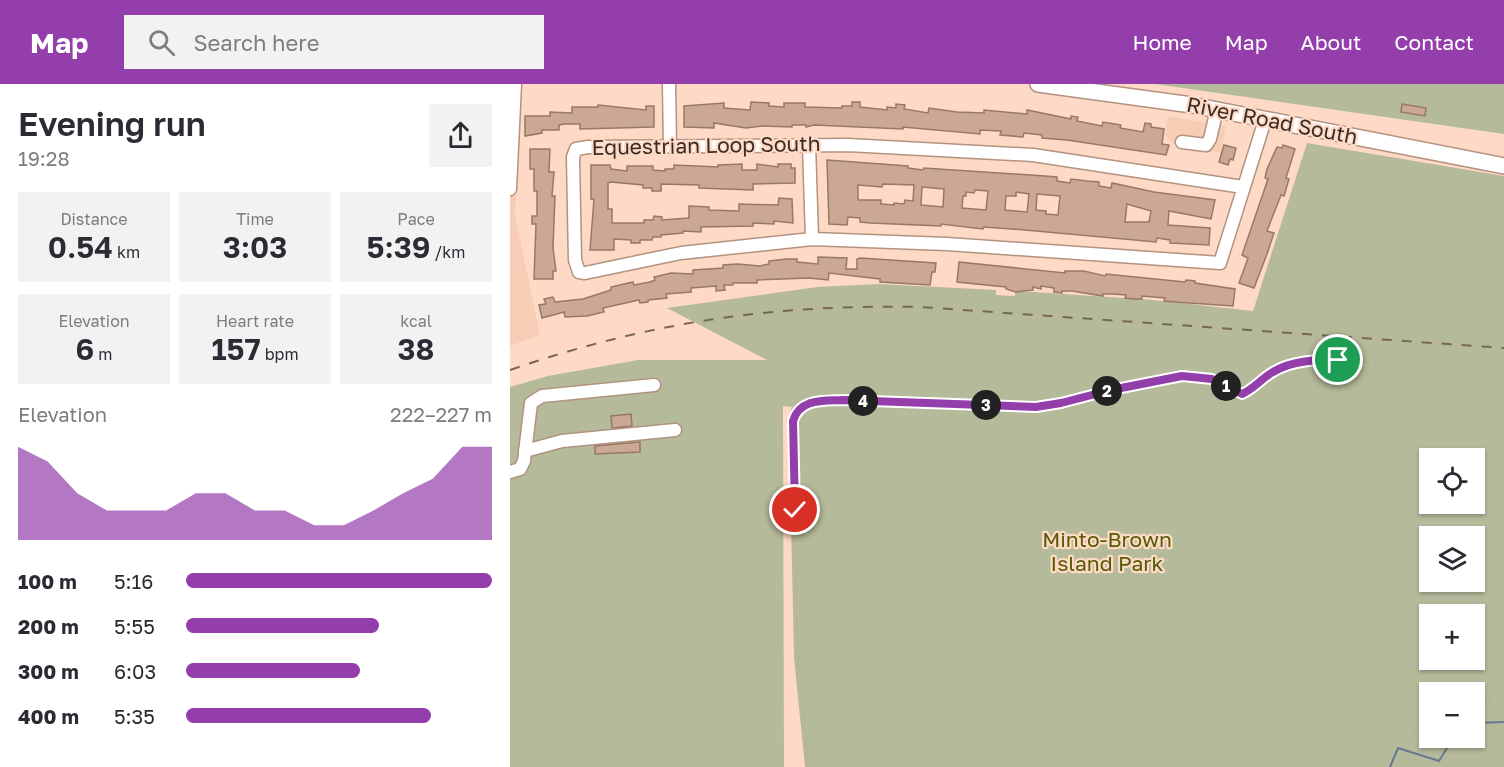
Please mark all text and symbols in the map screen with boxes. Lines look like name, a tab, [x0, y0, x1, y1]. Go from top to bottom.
search box	[124, 15, 544, 69]
text: Map	[30, 26, 88, 59]
icon: search	[145, 26, 178, 59]
text: Search here	[193, 29, 319, 56]
text: Home	[1132, 29, 1192, 55]
text: Map	[1225, 29, 1268, 55]
text: About	[1301, 29, 1361, 55]
text: Contact	[1394, 29, 1474, 55]
street label: River Road South	[1184, 91, 1360, 149]
text: Evening run	[18, 104, 206, 143]
button: share	[429, 104, 492, 167]
street label: Equestrian Loop South	[591, 130, 821, 160]
text: 19:28	[18, 146, 70, 170]
text: Distance	[60, 209, 128, 229]
text: Time	[236, 209, 274, 229]
text: Pace	[397, 209, 435, 229]
text: 0.54	[48, 229, 113, 265]
text: 3:03	[223, 229, 287, 265]
text: 5:39	[366, 229, 431, 265]
text: km	[113, 242, 140, 262]
text: /km	[431, 242, 466, 262]
text: Elevation	[58, 311, 130, 331]
text: Heart rate	[216, 311, 294, 331]
text: kcal	[400, 311, 432, 331]
text: 6	[76, 331, 94, 367]
text: 157	[211, 331, 261, 367]
text: 38	[398, 331, 435, 367]
pin	[1312, 334, 1363, 385]
icon: arrive	[1321, 343, 1354, 376]
text: m	[94, 344, 112, 364]
text: bpm	[261, 344, 299, 364]
pin: 1	[1211, 371, 1241, 401]
pin: 2	[1092, 376, 1122, 406]
text: 1	[1222, 376, 1230, 396]
text: 2	[1102, 381, 1112, 401]
pin: 4	[848, 386, 878, 416]
pin: 3	[971, 390, 1001, 420]
text: 4	[858, 391, 868, 411]
text: 3	[981, 395, 991, 415]
text: Elevation	[18, 402, 107, 426]
text: 222–227 m	[390, 402, 492, 426]
map controls	[1419, 448, 1485, 748]
button: locate	[1419, 448, 1485, 514]
pin	[769, 484, 820, 535]
icon: check	[778, 493, 811, 526]
park label: Minto-Brown Island Park	[1042, 526, 1172, 576]
button: layers	[1419, 526, 1485, 592]
text: 100 m	[18, 569, 77, 593]
text: 5:16	[114, 569, 153, 593]
button: +	[1419, 604, 1485, 670]
text: 200 m	[18, 614, 79, 638]
text: 5:55	[114, 614, 155, 638]
text: 300 m	[18, 659, 79, 683]
text: 6:03	[114, 659, 156, 683]
button: −	[1419, 682, 1485, 748]
text: 400 m	[18, 704, 79, 728]
text: 5:35	[114, 704, 155, 728]

